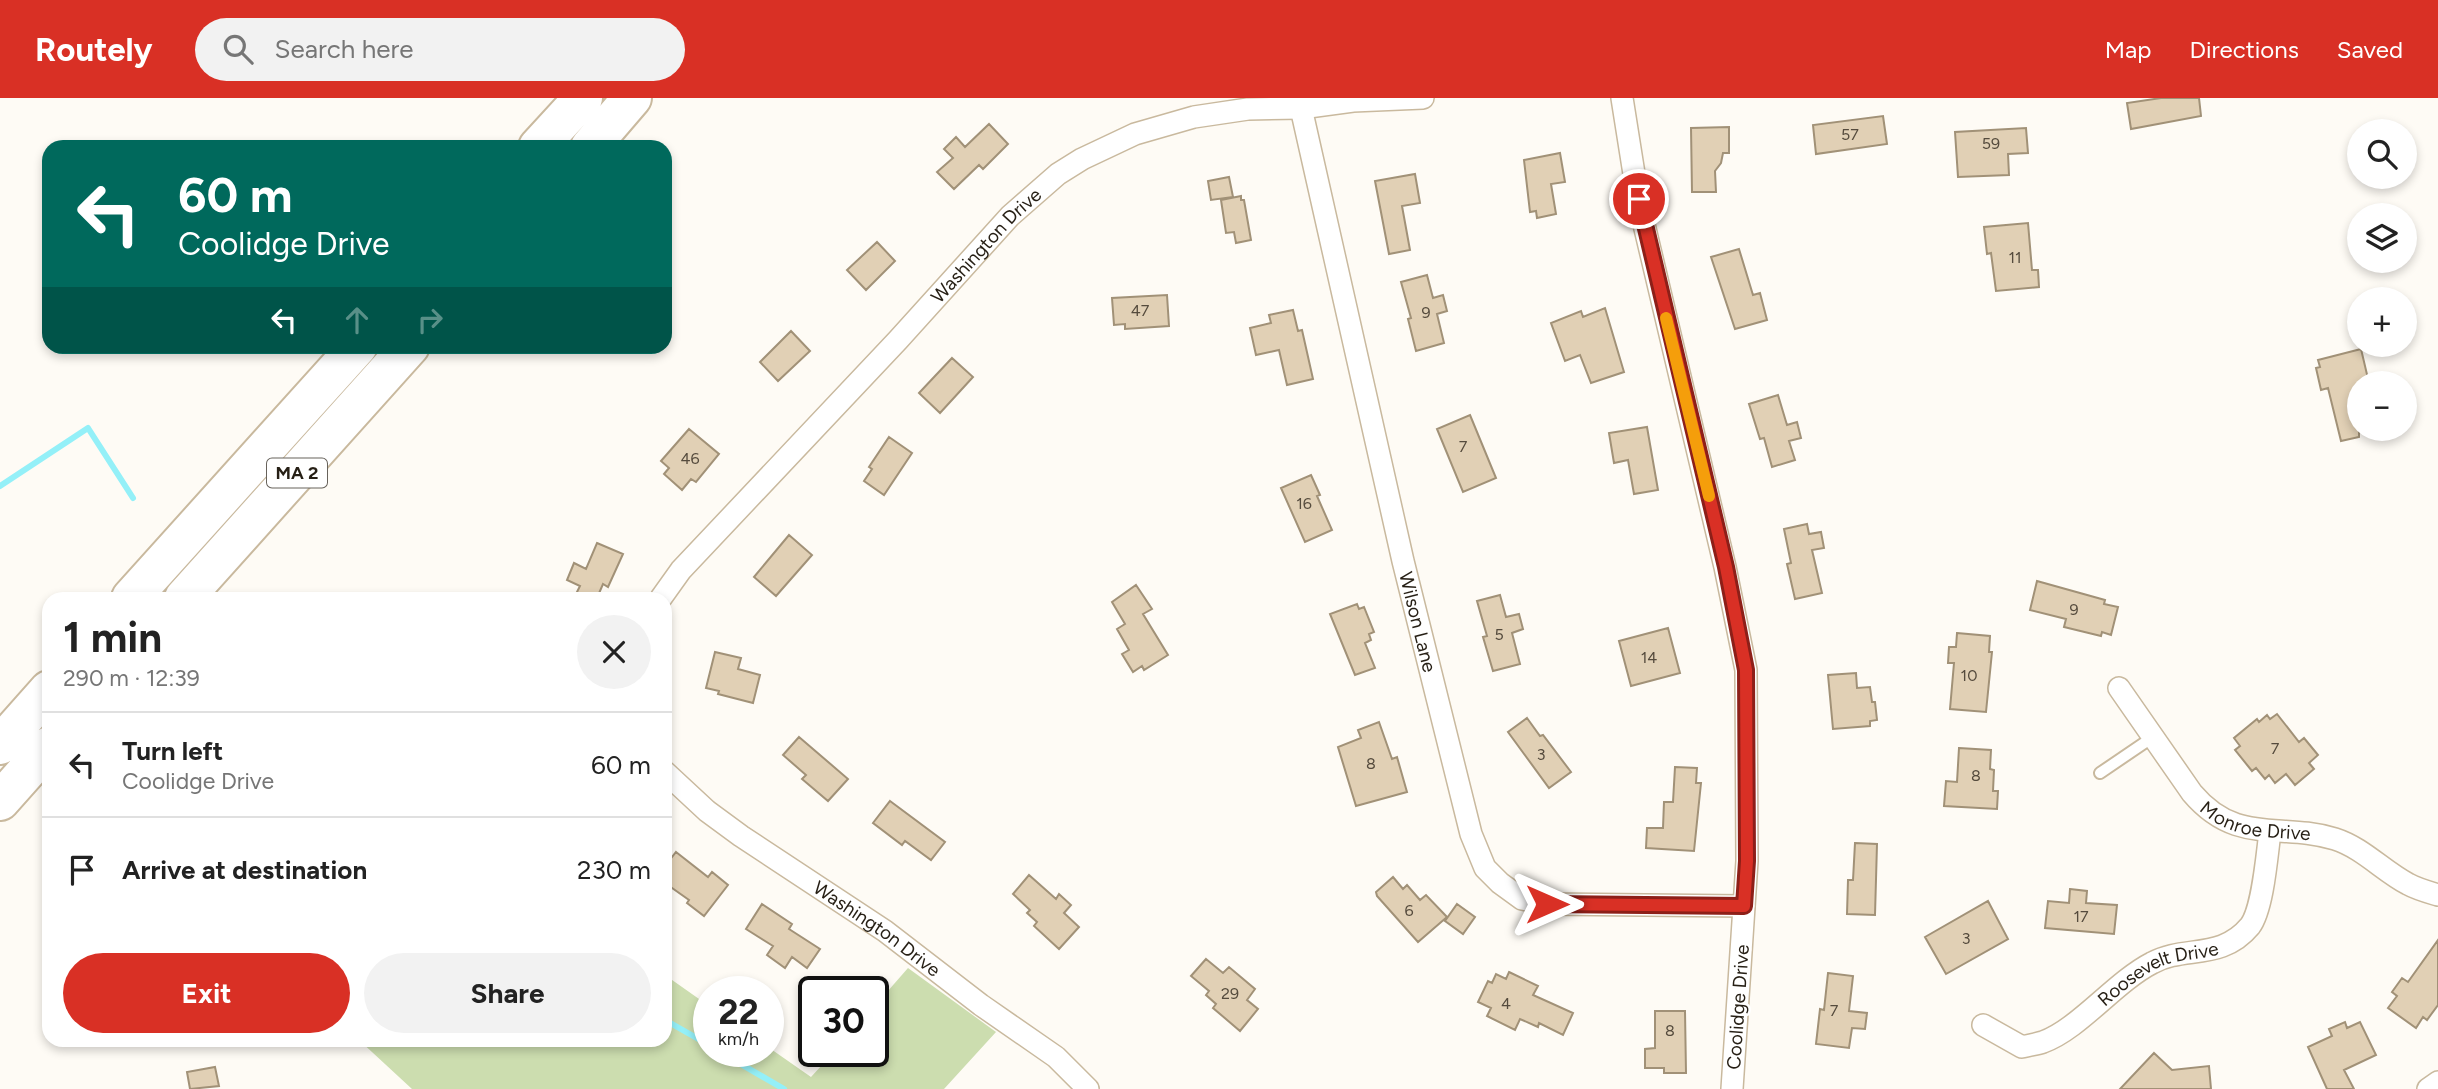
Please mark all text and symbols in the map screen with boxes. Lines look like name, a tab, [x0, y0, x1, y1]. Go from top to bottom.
search box	[195, 18, 685, 81]
text: Routely	[35, 30, 153, 69]
icon: search	[219, 30, 257, 68]
text: Search here	[275, 33, 414, 65]
text: Map	[2105, 35, 2151, 64]
text: Directions	[2189, 35, 2299, 64]
text: Saved	[2337, 35, 2403, 64]
map controls	[2347, 119, 2417, 441]
button: search	[2347, 119, 2417, 189]
house number: 57	[1841, 125, 1859, 144]
house number: 59	[1982, 134, 2000, 153]
text: 60 m	[178, 165, 293, 224]
icon: left	[63, 168, 154, 259]
pin	[1609, 169, 1669, 229]
icon: arrive	[1620, 180, 1658, 218]
street label: Washington Drive	[926, 183, 1046, 307]
button: layers	[2347, 203, 2417, 273]
text: Coolidge Drive	[178, 225, 390, 263]
house number: 11	[2008, 248, 2022, 267]
button: +	[2347, 287, 2417, 357]
icon: left	[265, 301, 303, 339]
icon: ahead	[338, 301, 376, 339]
icon: right	[411, 301, 449, 339]
house number: 47	[1131, 301, 1150, 320]
house number: 9	[1421, 303, 1431, 322]
button: −	[2347, 371, 2417, 441]
house number: 7	[1459, 437, 1468, 456]
house number: 46	[681, 449, 700, 468]
road number: MA 2	[267, 458, 327, 488]
house number: 16	[1296, 494, 1312, 513]
street label: Wilson Lane	[1395, 569, 1442, 674]
house number: 9	[2069, 600, 2079, 619]
text: 1 min	[63, 612, 162, 663]
button: close	[577, 615, 651, 689]
house number: 5	[1494, 625, 1504, 644]
house number: 14	[1641, 648, 1657, 667]
text: 290 m · 12:39	[63, 664, 200, 692]
house number: 10	[1961, 666, 1977, 685]
text: Turn left	[122, 735, 223, 767]
house number: 7	[2271, 739, 2280, 758]
house number: 3	[1537, 745, 1545, 764]
icon: left	[63, 746, 101, 784]
text: 60 m	[591, 749, 651, 781]
house number: 8	[1366, 754, 1376, 773]
house number: 8	[1971, 766, 1981, 785]
text: Coolidge Drive	[122, 767, 274, 795]
street label: Monroe Drive	[2196, 796, 2312, 845]
icon: arrive	[63, 851, 101, 889]
text: Arrive at destination	[122, 854, 367, 886]
text: 230 m	[577, 854, 651, 886]
position arrow	[1510, 867, 1584, 941]
street label: Washington Drive	[809, 876, 945, 981]
house number: 6	[1404, 901, 1414, 920]
house number: 17	[2073, 907, 2089, 926]
house number: 3	[1962, 929, 1970, 948]
street label: Roosevelt Drive	[2093, 936, 2221, 1011]
street label: Coolidge Drive	[1722, 944, 1754, 1070]
button: Exit	[63, 953, 350, 1033]
button: Share	[364, 953, 651, 1033]
speed limit sign: 30	[798, 976, 889, 1067]
house number: 29	[1221, 984, 1239, 1003]
text: 22	[718, 991, 759, 1033]
house number: 4	[1501, 994, 1511, 1013]
house number: 7	[1830, 1001, 1839, 1020]
house number: 8	[1665, 1021, 1675, 1040]
text: km/h	[718, 1028, 759, 1050]

